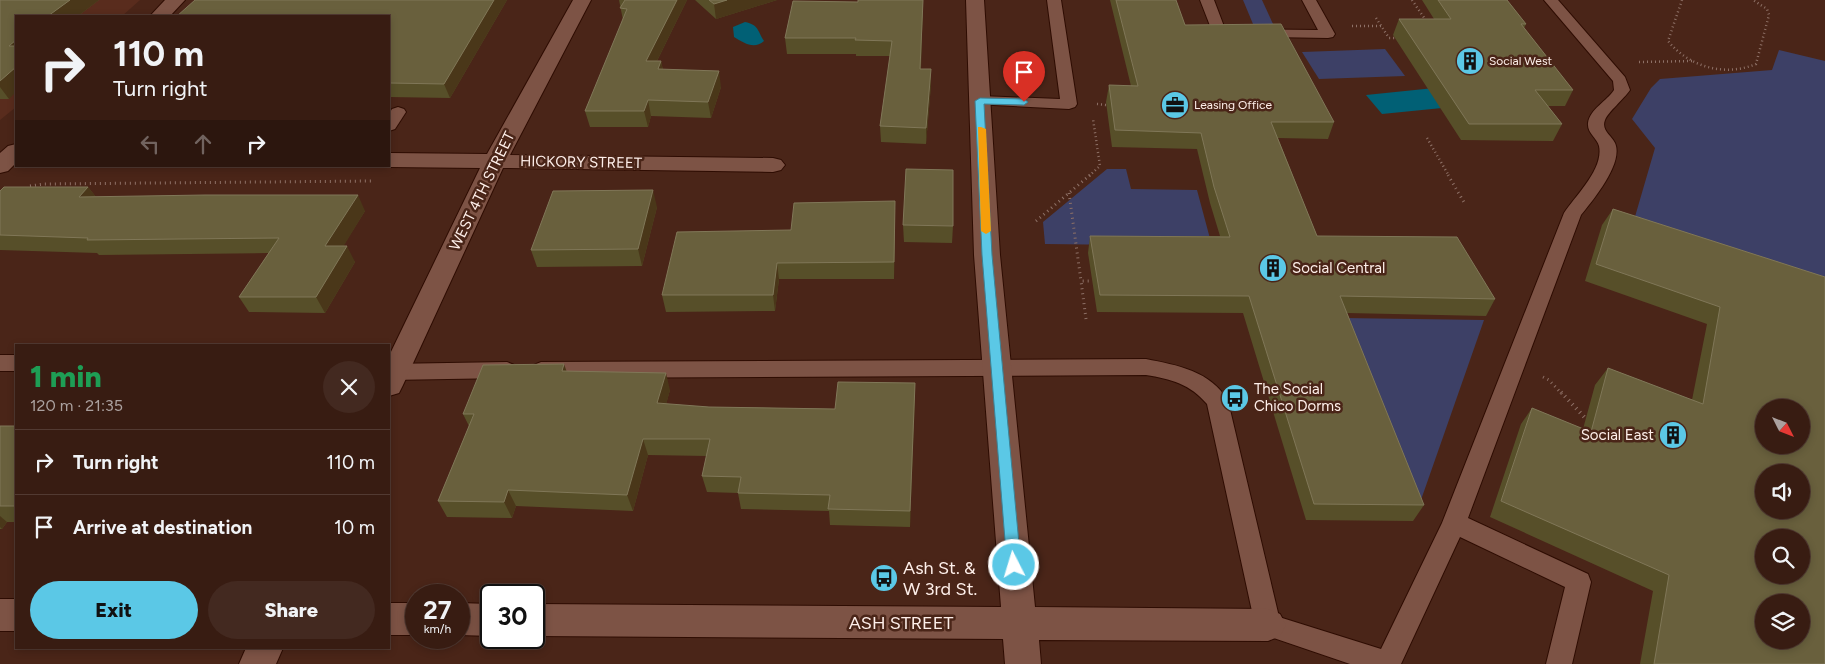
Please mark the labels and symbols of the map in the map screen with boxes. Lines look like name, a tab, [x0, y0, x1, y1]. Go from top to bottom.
building icon: Social West	[1455, 46, 1485, 76]
pin	[1003, 51, 1045, 102]
place label: Social West	[1489, 54, 1553, 68]
office icon: Leasing Office	[1160, 90, 1190, 120]
place label: Leasing Office	[1194, 98, 1272, 112]
street label: WEST 4TH STREET	[445, 128, 519, 253]
street label: HICKORY STREET	[520, 152, 643, 172]
building icon: Social Central	[1258, 253, 1288, 283]
place label: Social Central	[1292, 259, 1385, 277]
place label: The Social Chico Dorms	[1254, 380, 1341, 415]
bus stop icon: The Social Chico Dorms	[1220, 383, 1250, 413]
north arrow	[1755, 399, 1810, 454]
building icon: Social East	[1658, 420, 1688, 450]
place label: Social East	[1581, 426, 1654, 444]
position arrow	[987, 538, 1039, 590]
place label: Ash St. & W 3rd St.	[903, 557, 977, 600]
bus stop icon: Ash St. & W 3rd St.	[869, 563, 899, 593]
speed limit sign: 30	[480, 584, 545, 649]
street label: ASH STREET	[849, 612, 953, 634]

